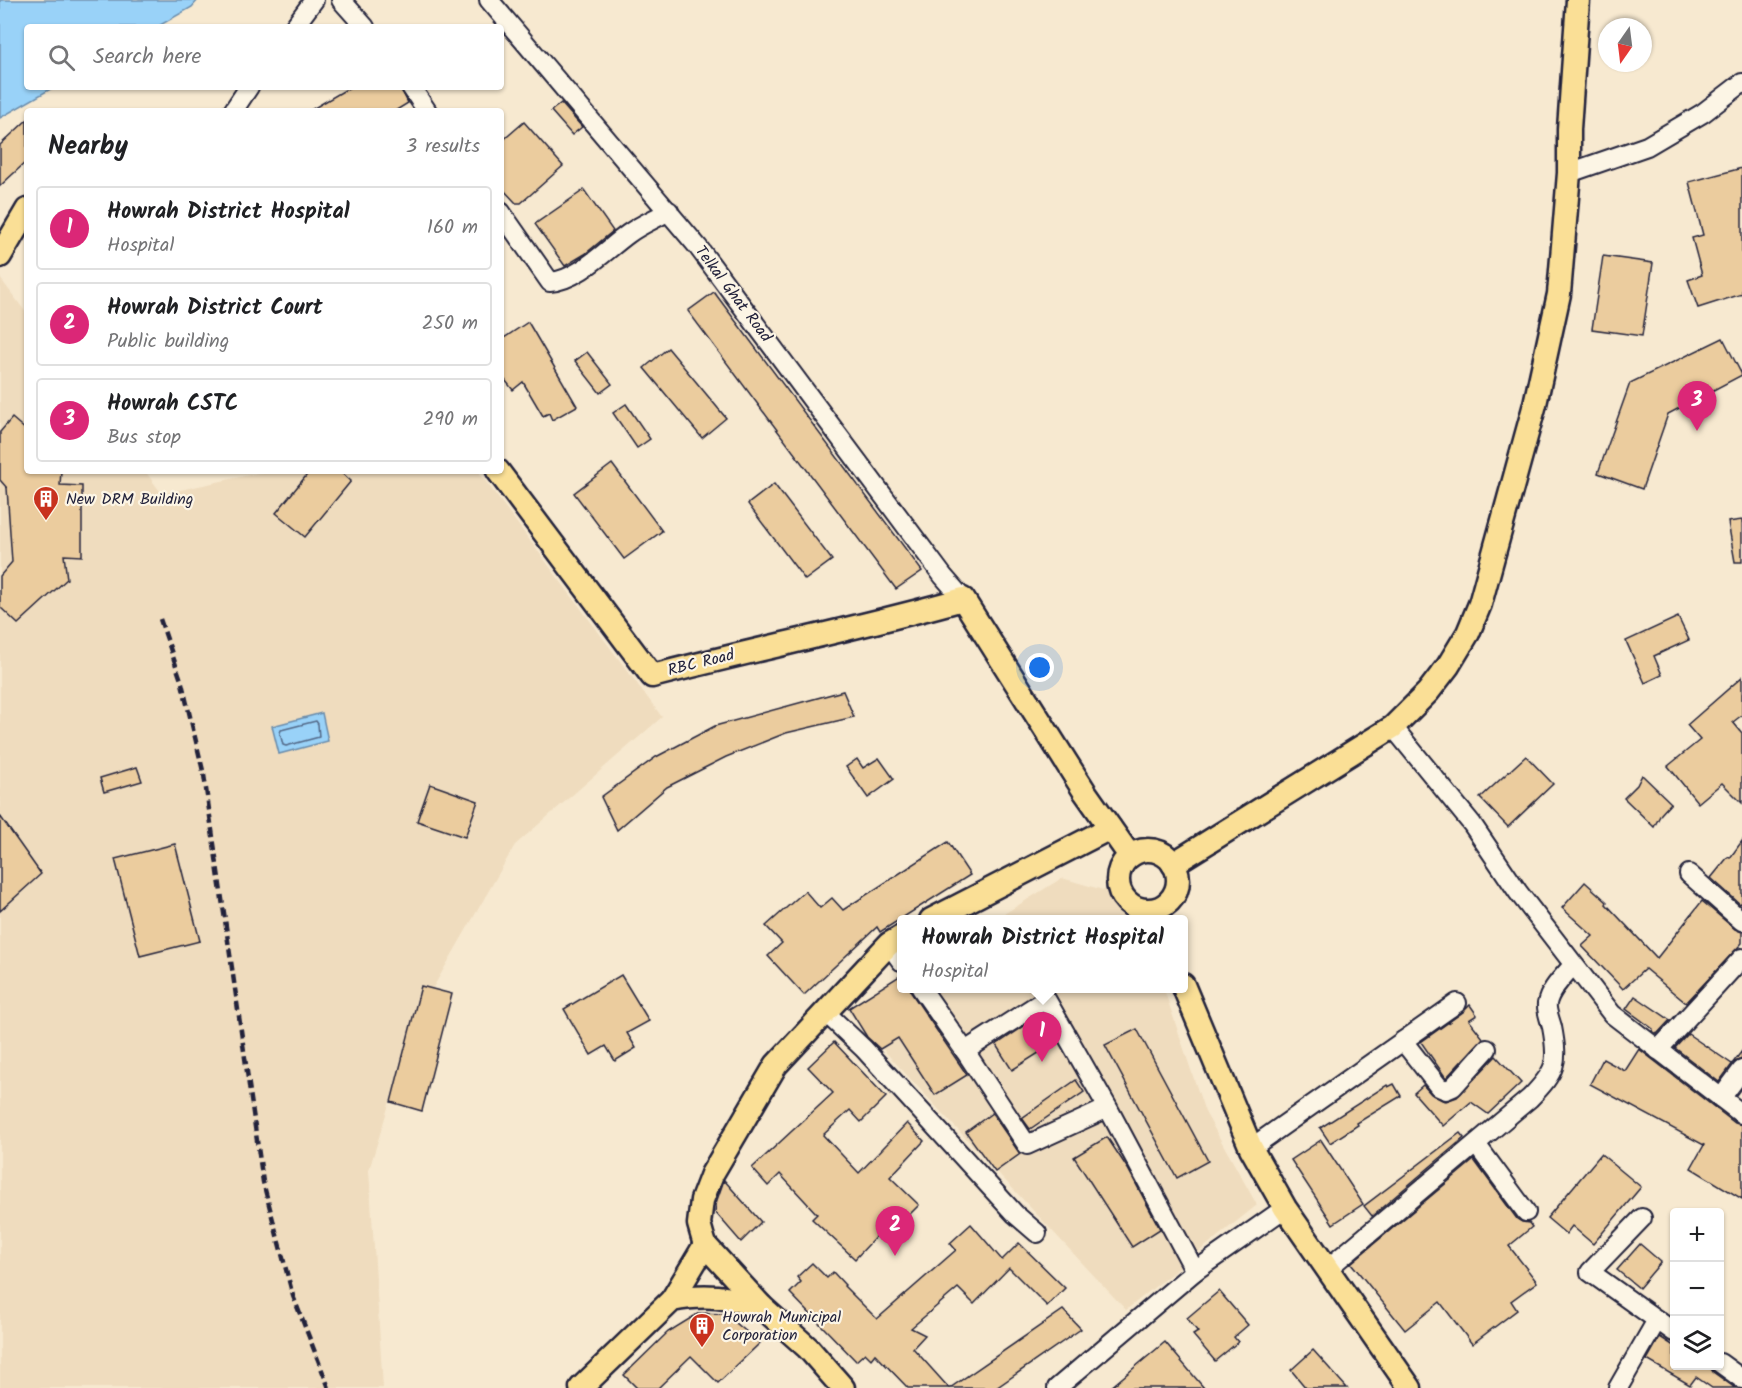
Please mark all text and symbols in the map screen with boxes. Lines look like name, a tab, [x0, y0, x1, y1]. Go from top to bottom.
north arrow	[1598, 18, 1652, 72]
search box	[24, 24, 504, 90]
text: Search here	[93, 40, 201, 75]
icon: search	[45, 41, 78, 74]
text: Nearby	[48, 126, 128, 168]
text: 3 results	[406, 131, 480, 163]
text: Howrah District Hospital	[107, 195, 350, 230]
text: 1	[66, 212, 73, 244]
text: 160 m	[427, 212, 478, 244]
text: Hospital	[107, 230, 174, 262]
street label: Telkal Ghat Road	[688, 240, 778, 348]
text: Howrah District Court	[107, 291, 323, 326]
text: 2	[64, 308, 75, 340]
text: 250 m	[422, 308, 478, 340]
text: Public building	[107, 326, 229, 358]
pin: 3	[1678, 382, 1716, 431]
text: Howrah CSTC	[107, 387, 238, 422]
text: 3	[64, 404, 75, 436]
text: 290 m	[423, 404, 478, 436]
text: Bus stop	[107, 422, 181, 454]
building icon: New DRM Building	[31, 484, 61, 522]
place label: New DRM Building	[66, 487, 193, 512]
street label: RBC Road	[665, 642, 738, 683]
your location	[1025, 653, 1054, 682]
popup	[897, 915, 1188, 993]
text: Howrah District Hospital	[921, 921, 1164, 956]
text: Hospital	[921, 956, 989, 988]
pin: 1	[1022, 1012, 1062, 1062]
pin: 2	[876, 1206, 914, 1256]
map controls	[1670, 1208, 1724, 1370]
button: +	[1670, 1208, 1724, 1262]
button: −	[1670, 1262, 1724, 1316]
place label: Howrah Municipal Corporation	[722, 1305, 841, 1348]
building icon: Howrah Municipal Corporation	[687, 1311, 717, 1349]
button: layers	[1670, 1316, 1724, 1370]

